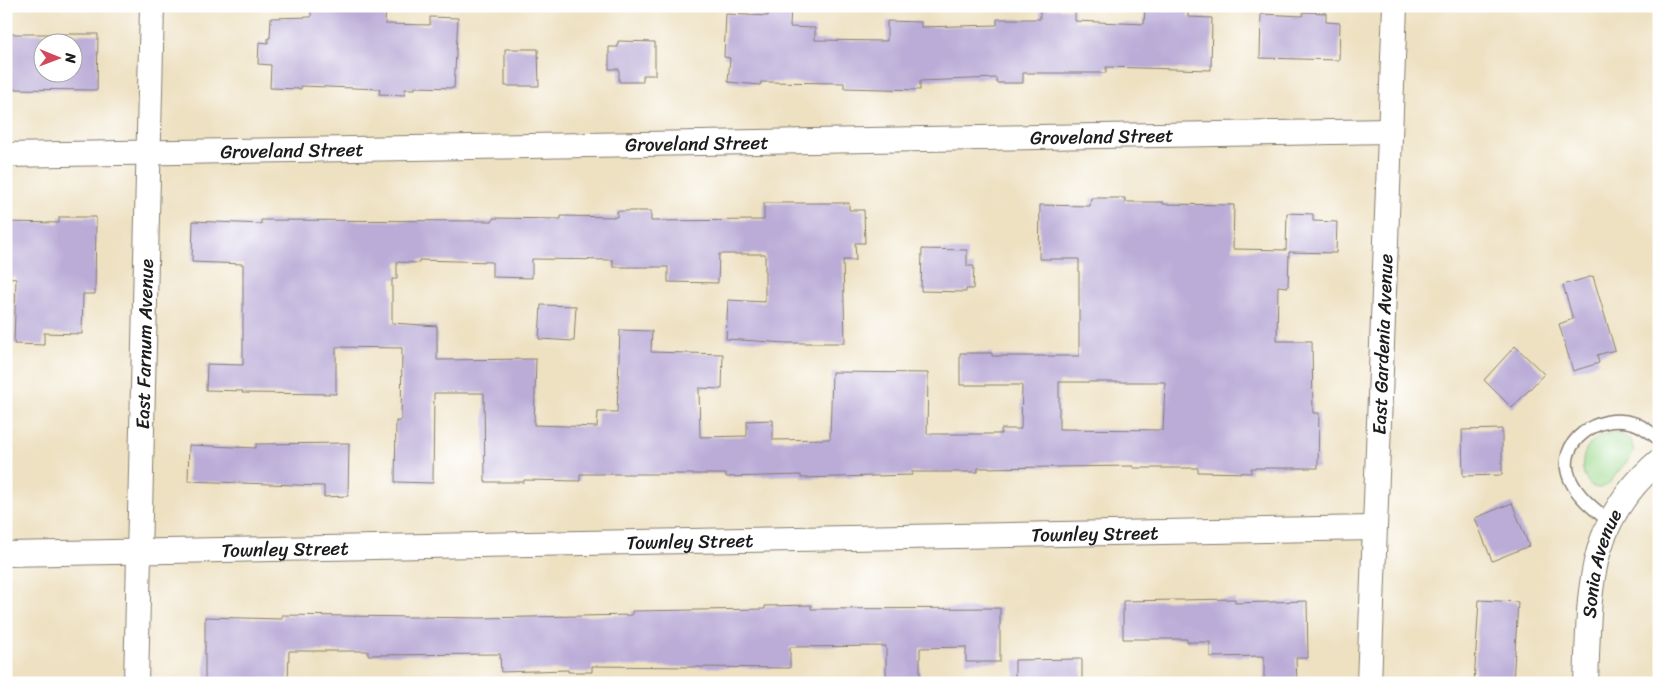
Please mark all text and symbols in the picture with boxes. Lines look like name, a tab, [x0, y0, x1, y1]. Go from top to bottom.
north arrow	[32, 32, 82, 82]
text: N	[58, 52, 83, 64]
street label: Groveland Street	[1030, 119, 1174, 154]
street label: Groveland Street	[625, 126, 769, 161]
street label: Groveland Street	[220, 133, 364, 168]
street label: East Gardenia Avenue	[1363, 253, 1402, 435]
street label: East Farnum Avenue	[126, 258, 163, 430]
street label: Sonia Avenue	[1573, 503, 1631, 619]
street label: Townley Street	[1031, 516, 1159, 552]
street label: Townley Street	[626, 524, 754, 559]
street label: Townley Street	[221, 531, 349, 567]

